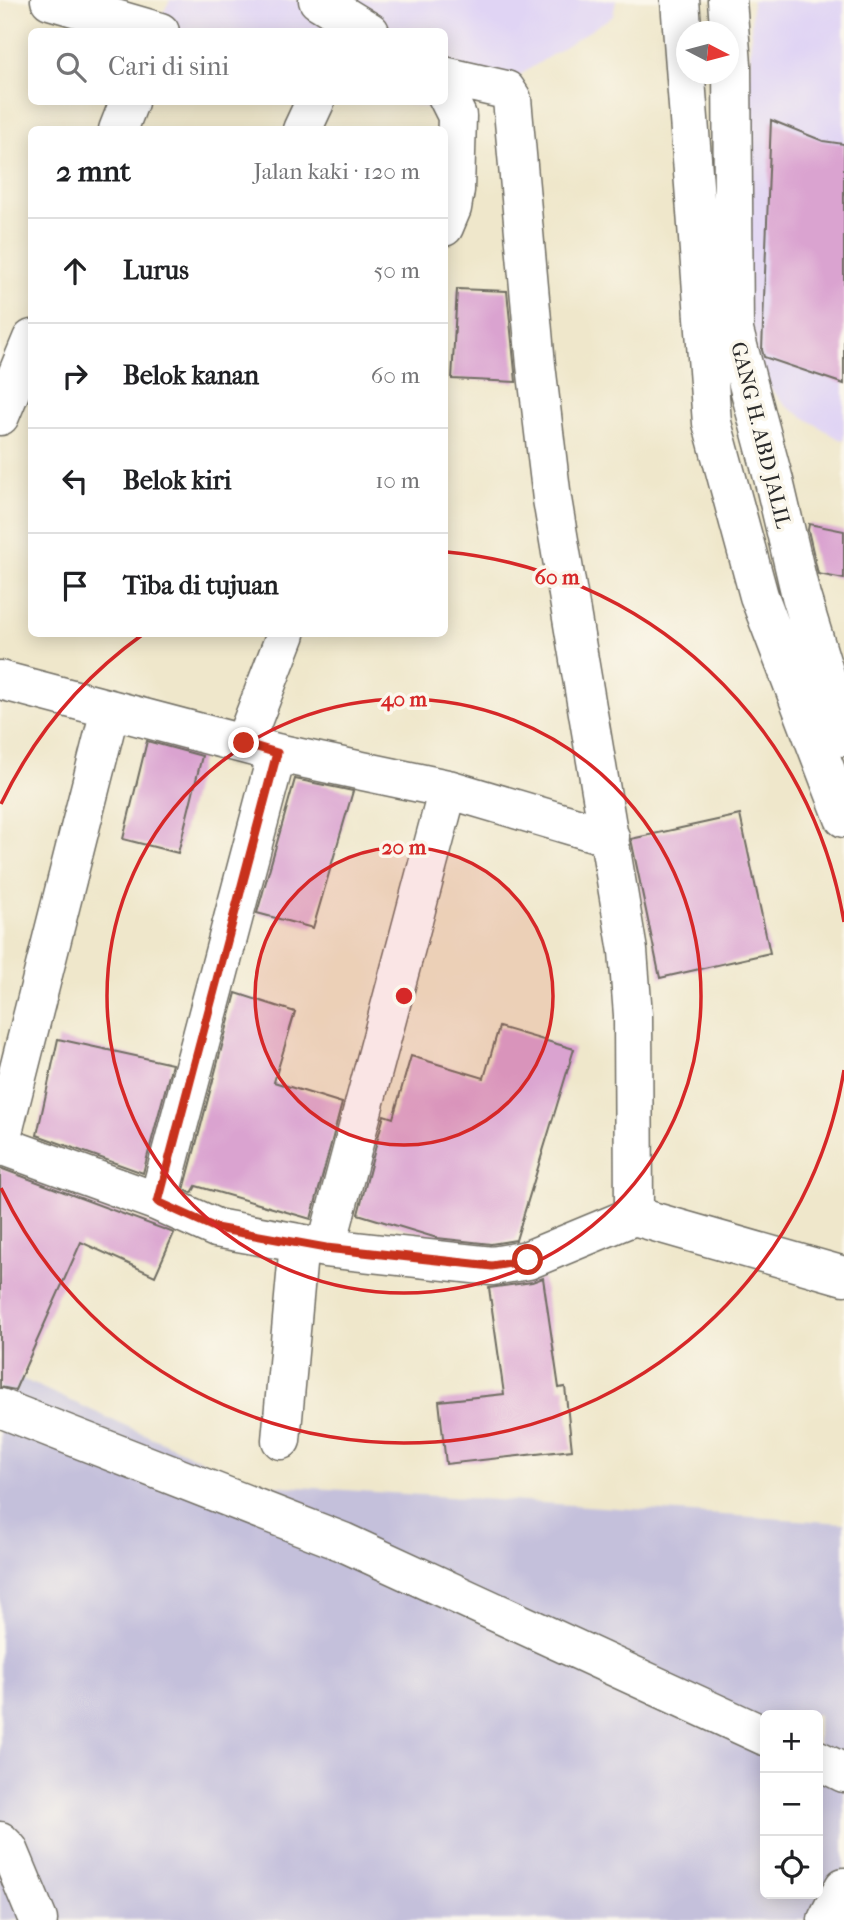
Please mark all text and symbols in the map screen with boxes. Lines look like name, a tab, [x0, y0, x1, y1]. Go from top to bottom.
north arrow	[676, 21, 739, 84]
search box	[28, 28, 448, 105]
icon: search	[52, 48, 90, 86]
text: Cari di sini	[108, 51, 229, 82]
text: 2 mnt	[56, 154, 131, 189]
text: Jalan kaki · 120 m	[254, 158, 420, 185]
icon: ahead	[56, 252, 94, 290]
text: Lurus	[123, 255, 189, 286]
text: 50 m	[373, 257, 420, 284]
street label: GANG H. ABD JALIL	[726, 339, 796, 531]
icon: right	[56, 357, 94, 395]
text: Belok kanan	[123, 360, 259, 391]
text: 60 m	[371, 362, 420, 389]
icon: left	[56, 462, 94, 500]
text: Belok kiri	[123, 465, 231, 496]
text: 10 m	[375, 467, 420, 494]
text: 60 m	[535, 565, 580, 589]
icon: arrive	[56, 567, 94, 605]
text: Tiba di tujuan	[123, 570, 279, 601]
text: 40 m	[380, 687, 428, 712]
route end	[228, 727, 259, 758]
text: 20 m	[382, 835, 427, 859]
centre of rings	[392, 984, 416, 1008]
route start	[512, 1244, 543, 1275]
map controls	[760, 1710, 823, 1899]
button: +	[760, 1710, 823, 1773]
button: −	[760, 1773, 823, 1836]
button: locate	[760, 1836, 823, 1899]

